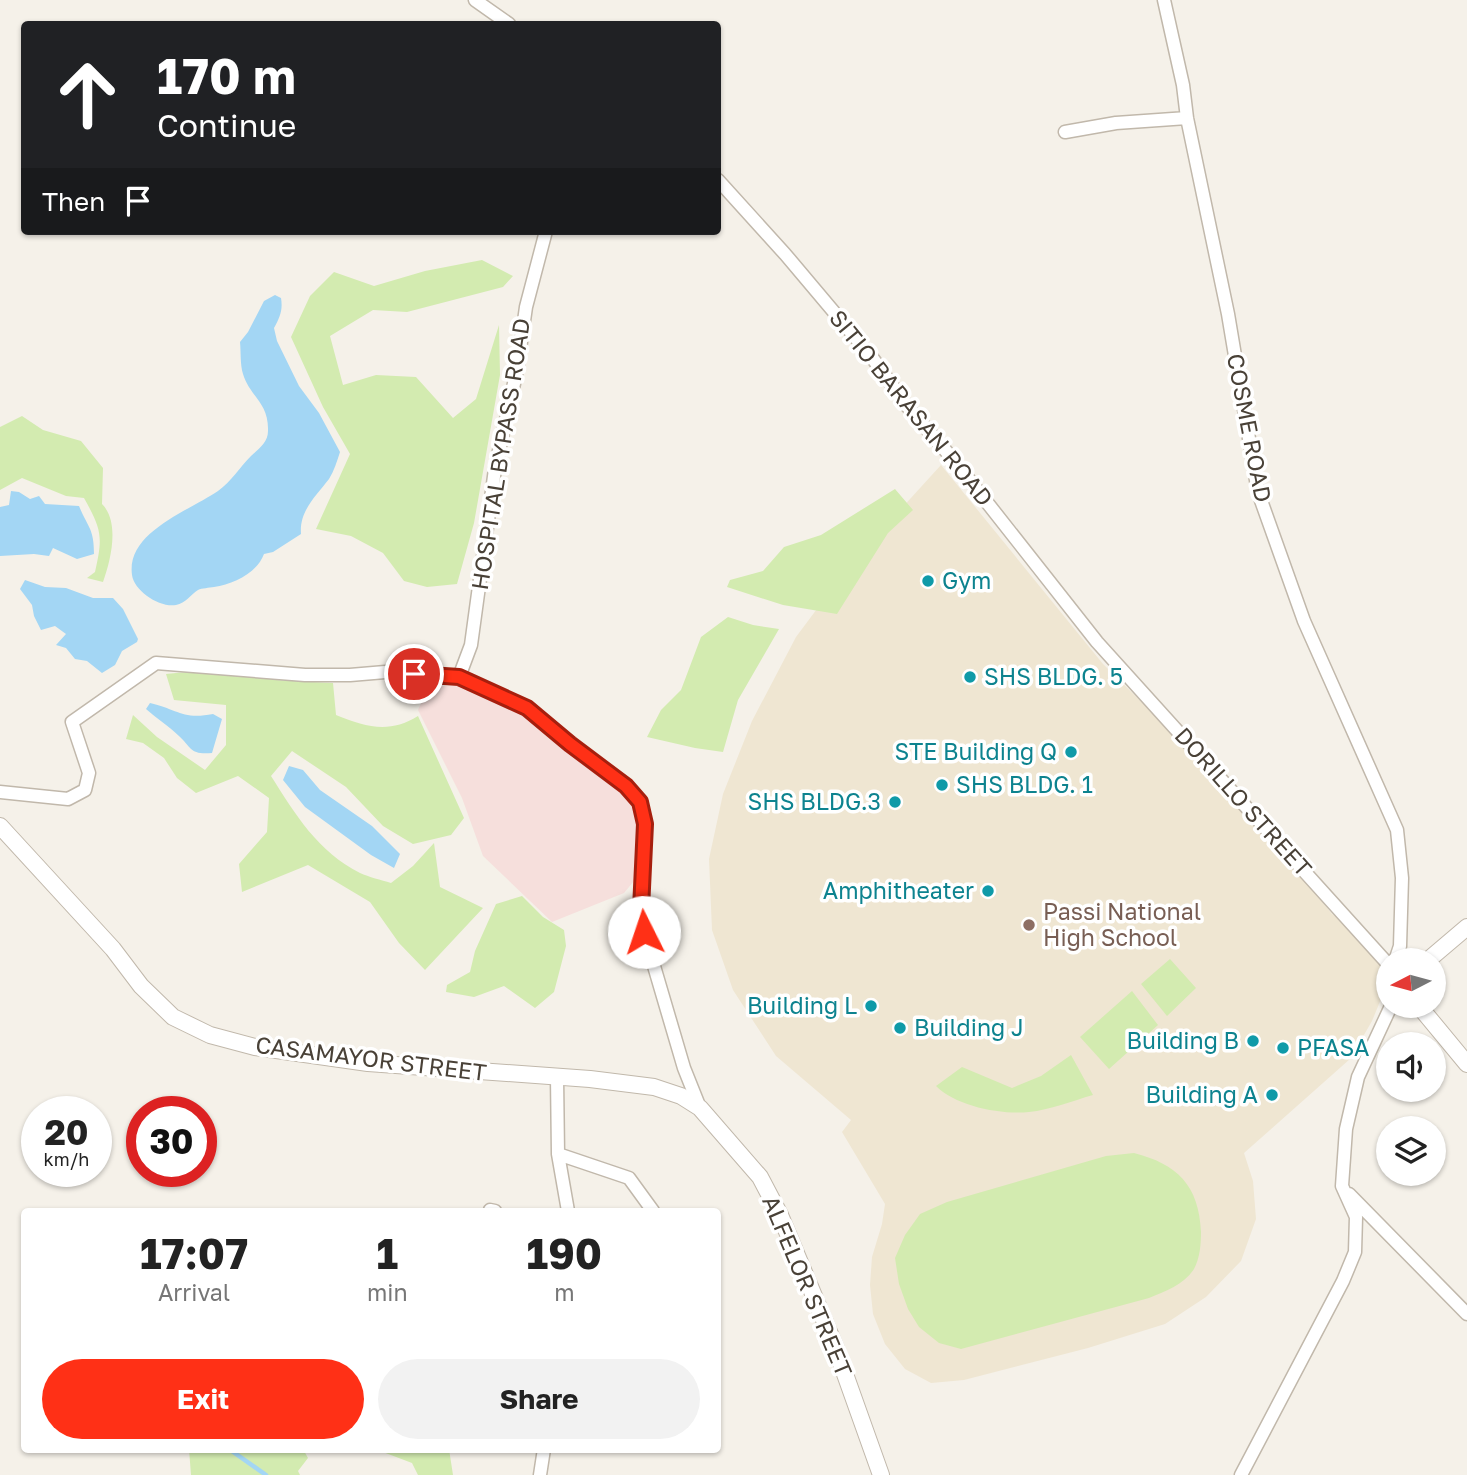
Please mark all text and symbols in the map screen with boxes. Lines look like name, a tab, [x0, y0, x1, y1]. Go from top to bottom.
text: 170 m	[157, 46, 296, 105]
icon: ahead	[42, 49, 133, 140]
text: Continue	[157, 106, 296, 144]
icon: arrive	[119, 182, 157, 220]
text: Then	[42, 186, 105, 217]
street label: SITIO BARASAN ROAD	[824, 304, 1000, 511]
street label: HOSPITAL BYPASS ROAD	[465, 316, 535, 592]
street label: COSME ROAD	[1222, 351, 1278, 504]
place label: Gym	[942, 566, 991, 594]
marker: Gym	[920, 573, 936, 589]
pin	[384, 644, 444, 704]
icon: arrive	[395, 655, 433, 693]
place label: SHS BLDG. 5	[984, 662, 1123, 690]
marker: SHS BLDG. 5	[962, 669, 978, 685]
street label: DORILLO STREET	[1169, 721, 1318, 882]
place label: STE Building Q	[894, 737, 1057, 765]
marker: STE Building Q	[1063, 744, 1079, 760]
place label: SHS BLDG. 1	[956, 770, 1093, 798]
marker: SHS BLDG. 1	[934, 777, 950, 793]
place label: SHS BLDG.3	[748, 787, 881, 815]
marker: SHS BLDG.3	[887, 794, 903, 810]
place label: Amphitheater	[823, 876, 974, 904]
marker: Amphitheater	[980, 883, 996, 899]
position arrow	[607, 895, 681, 969]
place label: Passi National High School	[1043, 897, 1201, 951]
marker: Passi National High School	[1021, 917, 1037, 933]
north arrow	[1376, 948, 1446, 1018]
map controls	[1376, 948, 1446, 1186]
place label: Building L	[747, 991, 857, 1019]
marker: Building L	[863, 998, 879, 1014]
place label: Building J	[914, 1013, 1024, 1041]
marker: Building J	[892, 1020, 908, 1036]
place label: Building B	[1127, 1026, 1239, 1054]
street label: CASAMAYOR STREET	[254, 1030, 488, 1086]
button: sound	[1376, 1032, 1446, 1102]
marker: Building B	[1245, 1033, 1261, 1049]
place label: PFASA	[1297, 1033, 1369, 1061]
marker: PFASA	[1275, 1040, 1291, 1056]
place label: Building A	[1146, 1080, 1258, 1108]
marker: Building A	[1264, 1087, 1280, 1103]
speed limit sign: 30	[126, 1096, 217, 1187]
text: 20	[44, 1111, 89, 1153]
button: layers	[1376, 1116, 1446, 1186]
text: km/h	[44, 1148, 89, 1170]
street label: ALFELOR STREET	[757, 1191, 859, 1380]
text: 17:07	[140, 1228, 248, 1278]
text: 1	[376, 1228, 398, 1278]
text: 190	[527, 1228, 602, 1278]
text: Arrival	[158, 1278, 230, 1306]
text: min	[367, 1278, 408, 1306]
text: m	[554, 1278, 574, 1306]
button: Exit	[42, 1359, 364, 1439]
button: Share	[378, 1359, 700, 1439]

